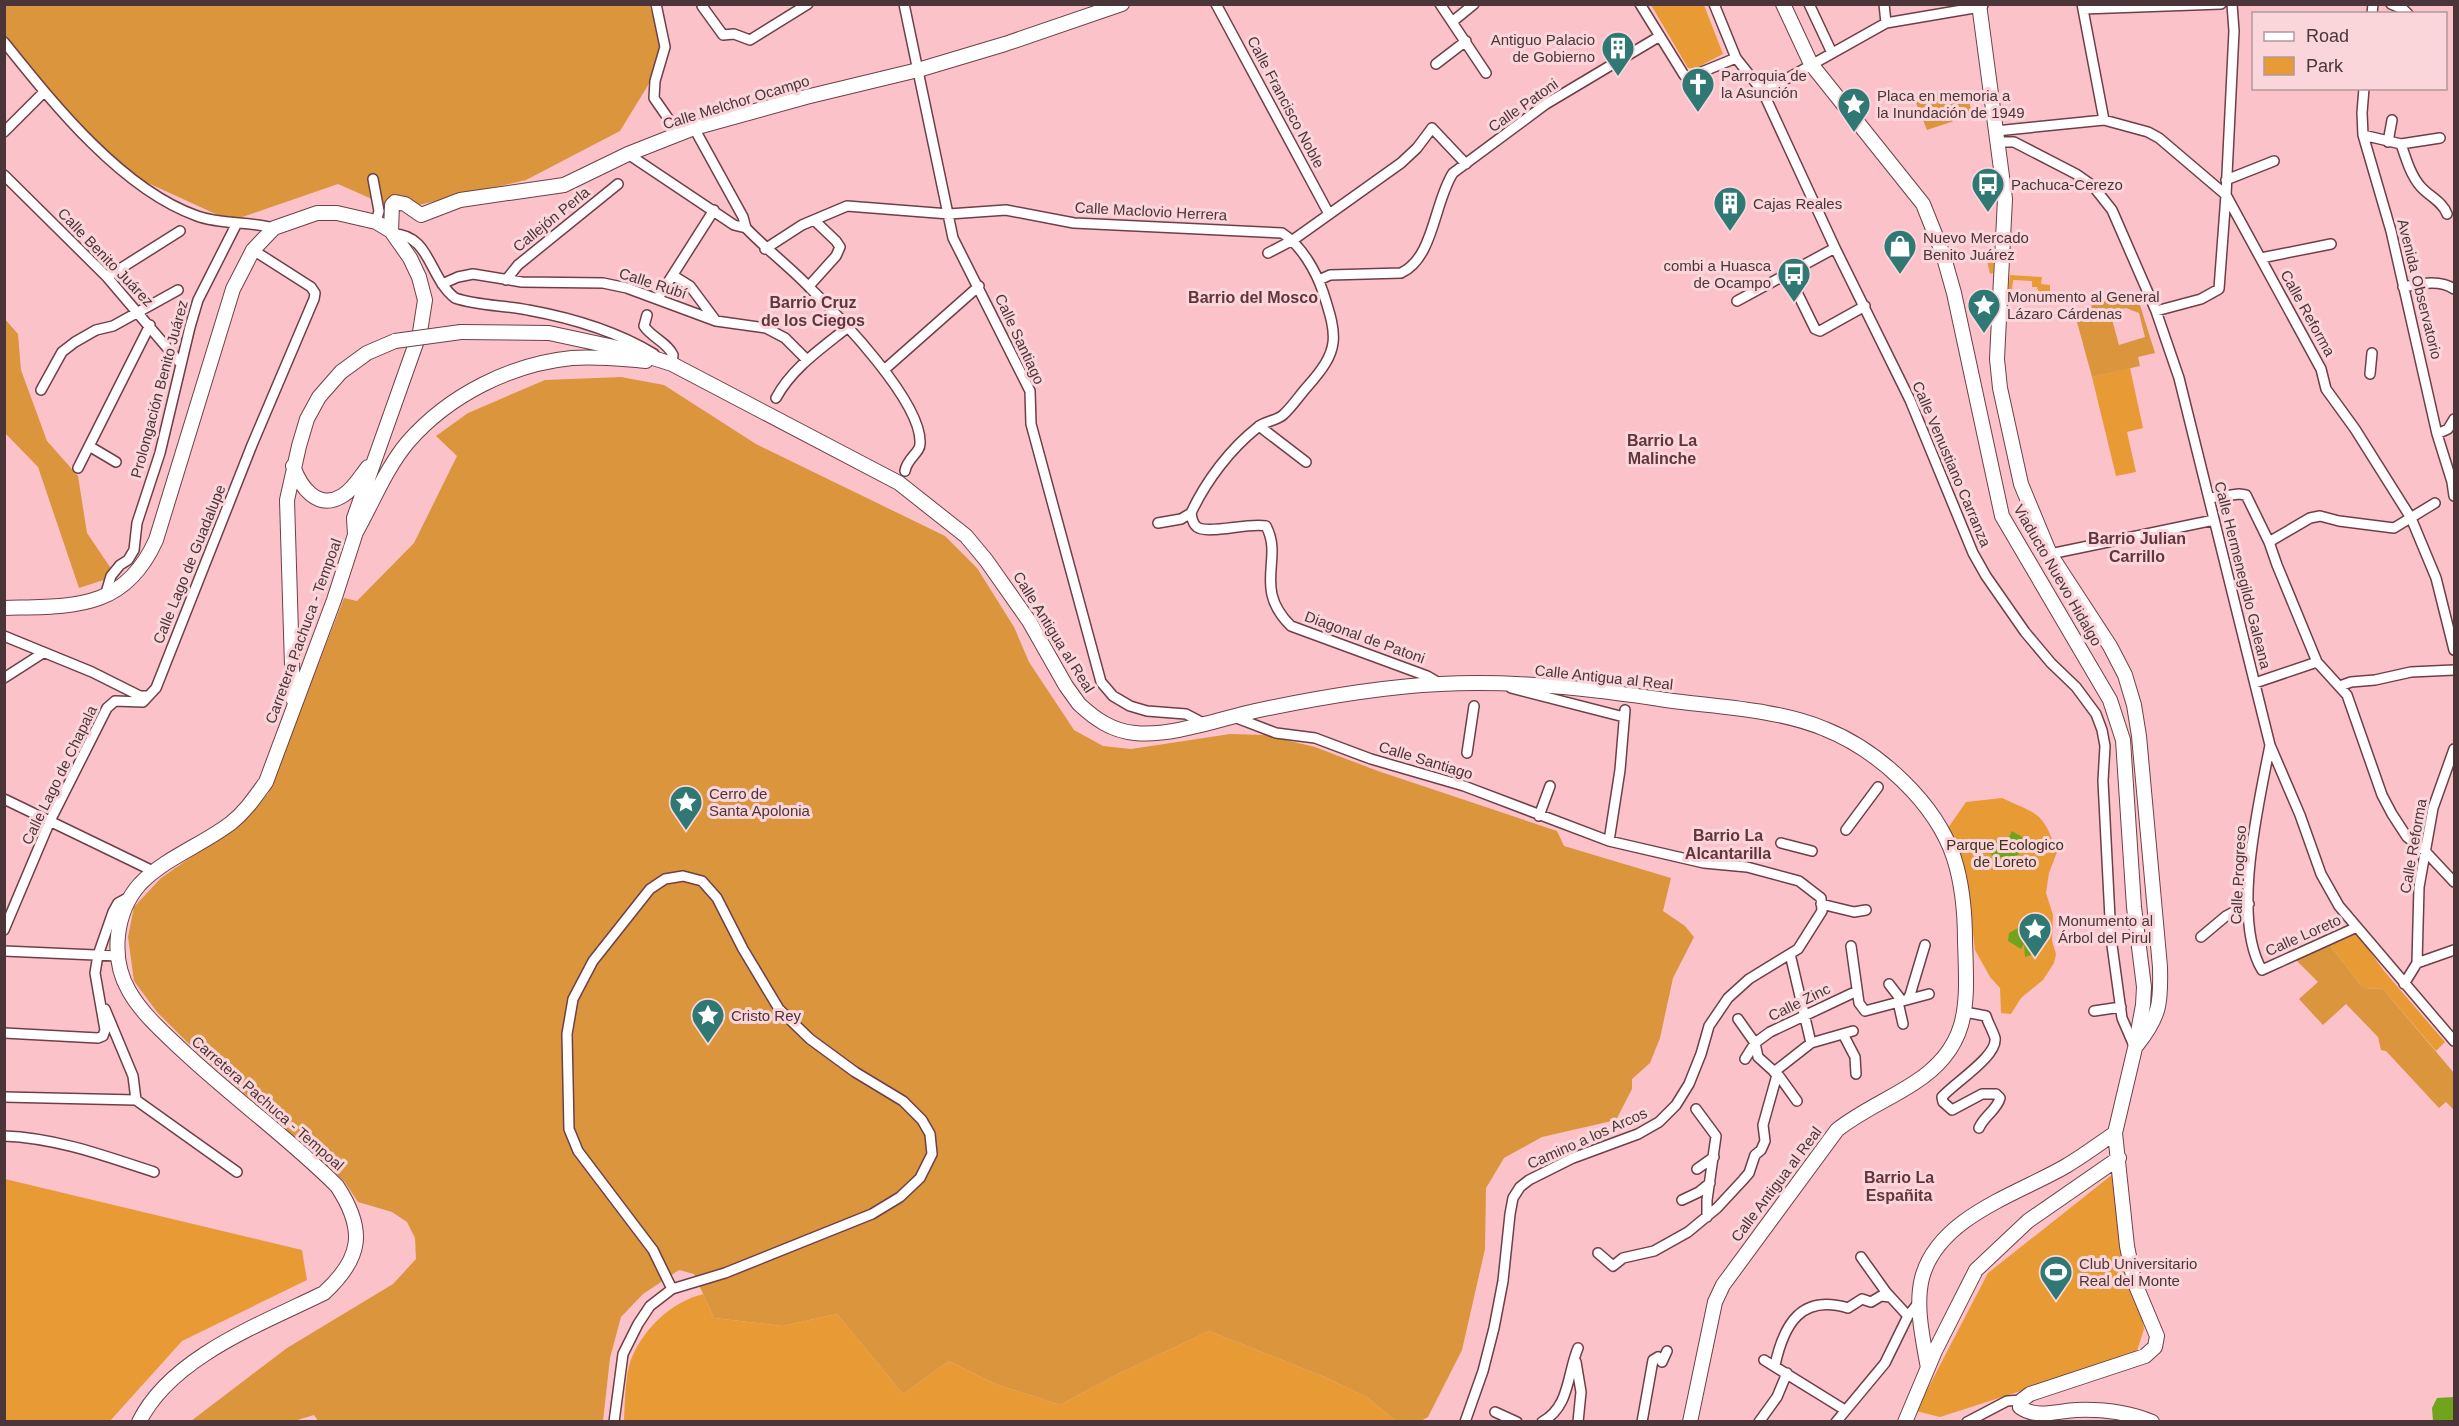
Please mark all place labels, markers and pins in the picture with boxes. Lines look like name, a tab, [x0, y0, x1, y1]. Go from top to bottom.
building icon: Antiguo Palacio de Gobierno	[1600, 30, 1636, 77]
place label: Antiguo Palacio de Gobierno	[1491, 31, 1595, 65]
church icon: Parroquia de la Asunción	[1680, 66, 1716, 113]
place label: Parroquia de la Asunción	[1721, 67, 1807, 101]
place icon: Placa en memoria a la Inundación de 1949	[1836, 86, 1872, 133]
place label: Placa en memoria a la Inundación de 1949	[1877, 87, 2025, 121]
bus stop icon: Pachuca-Cerezo	[1970, 166, 2006, 213]
place label: Pachuca-Cerezo	[2011, 176, 2123, 193]
building icon: Cajas Reales	[1712, 185, 1748, 232]
place label: Cajas Reales	[1753, 195, 1842, 212]
shop icon: Nuevo Mercado Benito Juárez	[1882, 228, 1918, 275]
place label: Nuevo Mercado Benito Juárez	[1923, 229, 2029, 263]
bus stop icon: combi a Huasca de Ocampo	[1776, 256, 1812, 303]
place label: combi a Huasca de Ocampo	[1663, 257, 1772, 291]
place icon: Monumento al General Lázaro Cárdenas	[1966, 287, 2002, 334]
place label: Monumento al General Lázaro Cárdenas	[2007, 288, 2160, 322]
place icon: Cerro de Santa Apolonia	[668, 784, 704, 831]
place label: Cerro de Santa Apolonia	[709, 785, 811, 819]
place icon: Monumento al Árbol del Pirul	[2017, 911, 2053, 958]
place label: Monumento al Árbol del Pirul	[2058, 912, 2153, 946]
place icon: Cristo Rey	[690, 997, 726, 1044]
place label: Cristo Rey	[731, 1007, 802, 1024]
sports icon: Club Universitario Real del Monte	[2038, 1254, 2074, 1301]
place label: Club Universitario Real del Monte	[2079, 1255, 2197, 1289]

